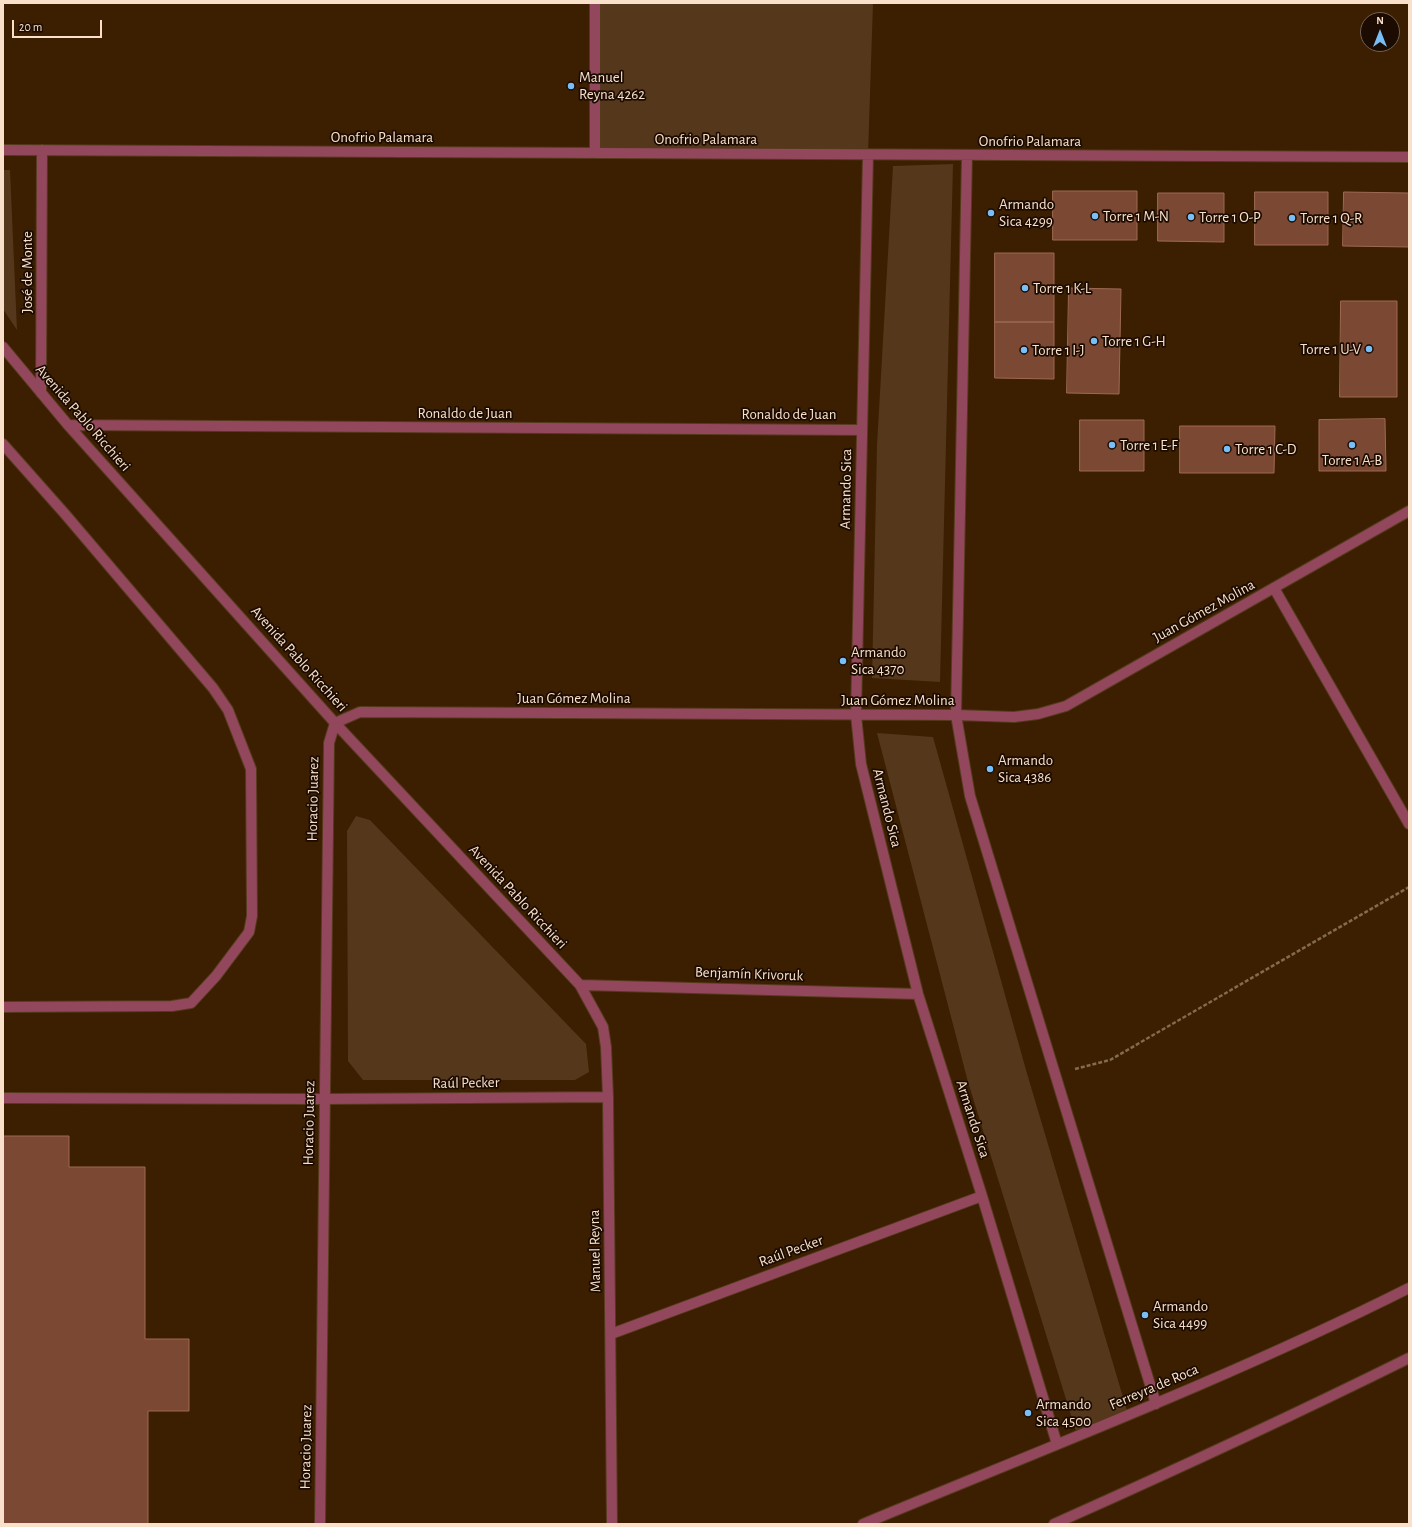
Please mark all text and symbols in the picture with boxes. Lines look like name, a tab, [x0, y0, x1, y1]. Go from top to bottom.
scale bar	[14, 12, 104, 38]
north arrow	[1360, 12, 1400, 52]
text: N	[1376, 15, 1384, 26]
text: 20 m	[19, 21, 42, 33]
place label: Manuel Reyna 4262	[579, 68, 645, 103]
marker: Manuel Reyna 4262	[566, 81, 576, 91]
street label: Onofrio Palamara	[331, 128, 433, 146]
street label: Onofrio Palamara	[655, 130, 757, 148]
street label: Onofrio Palamara	[979, 132, 1081, 150]
place label: Armando Sica 4299	[999, 195, 1054, 230]
place label: Torre 1 M-N	[1103, 207, 1169, 225]
marker: Armando Sica 4299	[986, 208, 996, 218]
place label: Torre 1 O-P	[1199, 208, 1261, 226]
place label: Torre 1 Q-R	[1300, 209, 1362, 227]
marker: Torre 1 M-N	[1090, 211, 1100, 221]
marker: Torre 1 O-P	[1186, 212, 1196, 222]
marker: Torre 1 Q-R	[1287, 213, 1297, 223]
street label: José de Monte	[18, 231, 36, 313]
place label: Torre 1 K-L	[1033, 279, 1091, 297]
marker: Torre 1 K-L	[1020, 283, 1030, 293]
place label: Torre 1 G-H	[1102, 332, 1166, 350]
marker: Torre 1 G-H	[1089, 336, 1099, 346]
place label: Torre 1 U-V	[1300, 340, 1361, 358]
place label: Torre 1 I-J	[1032, 341, 1085, 359]
marker: Torre 1 U-V	[1364, 344, 1374, 354]
marker: Torre 1 I-J	[1019, 345, 1029, 355]
street label: Avenida Pablo Ricchieri	[32, 361, 134, 475]
street label: Ronaldo de Juan	[418, 404, 512, 422]
street label: Ronaldo de Juan	[742, 405, 836, 423]
place label: Torre 1 E-F	[1120, 436, 1178, 454]
marker: Torre 1 E-F	[1107, 440, 1117, 450]
place label: Torre 1 C-D	[1235, 440, 1296, 458]
marker: Torre 1 A-B	[1347, 440, 1357, 450]
marker: Torre 1 C-D	[1222, 444, 1232, 454]
street label: Armando Sica	[836, 448, 856, 530]
place label: Torre 1 A-B	[1322, 451, 1382, 469]
street label: Juan Gómez Molina	[1150, 576, 1258, 646]
street label: Avenida Pablo Ricchieri	[247, 602, 351, 716]
place label: Armando Sica 4370	[851, 643, 906, 678]
marker: Armando Sica 4370	[838, 656, 848, 666]
street label: Juan Gómez Molina	[517, 689, 631, 707]
street label: Juan Gómez Molina	[841, 691, 955, 709]
place label: Armando Sica 4386	[998, 751, 1053, 786]
street label: Horacio Juarez	[303, 756, 323, 842]
marker: Armando Sica 4386	[985, 764, 995, 774]
street label: Armando Sica	[868, 767, 906, 849]
street label: Avenida Pablo Ricchieri	[465, 841, 571, 953]
street label: Benjamín Krivoruk	[695, 963, 803, 985]
street label: Raúl Pecker	[432, 1073, 500, 1093]
street label: Armando Sica	[952, 1078, 994, 1160]
street label: Horacio Juarez	[299, 1080, 319, 1166]
street label: Manuel Reyna	[585, 1209, 605, 1293]
street label: Raúl Pecker	[756, 1231, 826, 1271]
place label: Armando Sica 4499	[1153, 1297, 1208, 1332]
marker: Armando Sica 4499	[1140, 1310, 1150, 1320]
street label: Ferreyra de Roca	[1107, 1360, 1201, 1414]
place label: Armando Sica 4500	[1036, 1395, 1091, 1430]
street label: Horacio Juarez	[296, 1404, 316, 1490]
marker: Armando Sica 4500	[1023, 1408, 1033, 1418]

